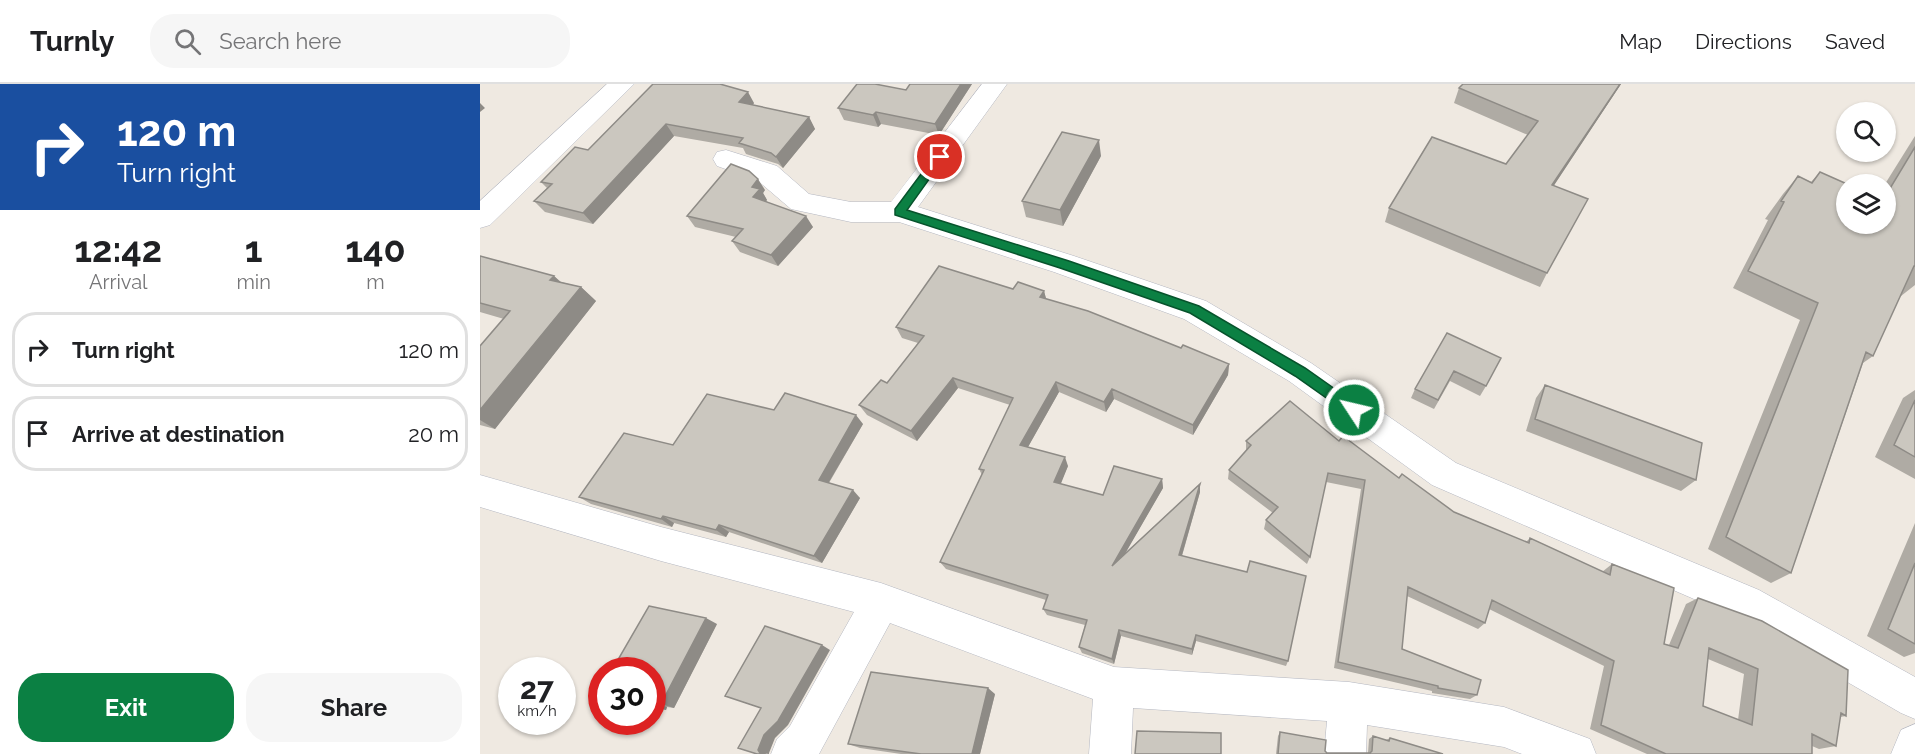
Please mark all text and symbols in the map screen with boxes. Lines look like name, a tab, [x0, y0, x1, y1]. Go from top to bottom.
search box	[150, 14, 570, 68]
text: Turnly	[30, 25, 114, 58]
icon: search	[171, 25, 204, 58]
text: Search here	[219, 28, 341, 54]
text: Map	[1619, 29, 1662, 54]
text: Directions	[1695, 29, 1792, 54]
text: Saved	[1825, 29, 1885, 54]
map controls	[1836, 102, 1896, 234]
button: search	[1836, 102, 1896, 162]
text: 120 m	[117, 107, 236, 156]
icon: right	[18, 108, 96, 186]
pin	[914, 131, 965, 182]
icon: arrive	[923, 140, 956, 173]
text: Turn right	[117, 157, 236, 188]
button: layers	[1836, 174, 1896, 234]
text: 12:42	[74, 228, 162, 270]
text: 1	[245, 228, 263, 270]
text: 140	[345, 228, 406, 270]
text: Arrival	[89, 270, 148, 294]
text: min	[236, 270, 271, 294]
text: m	[366, 270, 385, 294]
icon: right	[21, 333, 54, 366]
text: Turn right	[72, 337, 175, 363]
text: 120 m	[399, 337, 459, 363]
position arrow	[1322, 378, 1386, 442]
icon: arrive	[21, 417, 54, 450]
text: Arrive at destination	[72, 421, 285, 447]
text: 20 m	[408, 421, 459, 447]
speed limit sign: 30	[588, 657, 666, 735]
text: 27	[520, 671, 554, 706]
button: Exit	[18, 673, 234, 742]
button: Share	[246, 673, 462, 742]
text: km/h	[517, 702, 557, 720]

